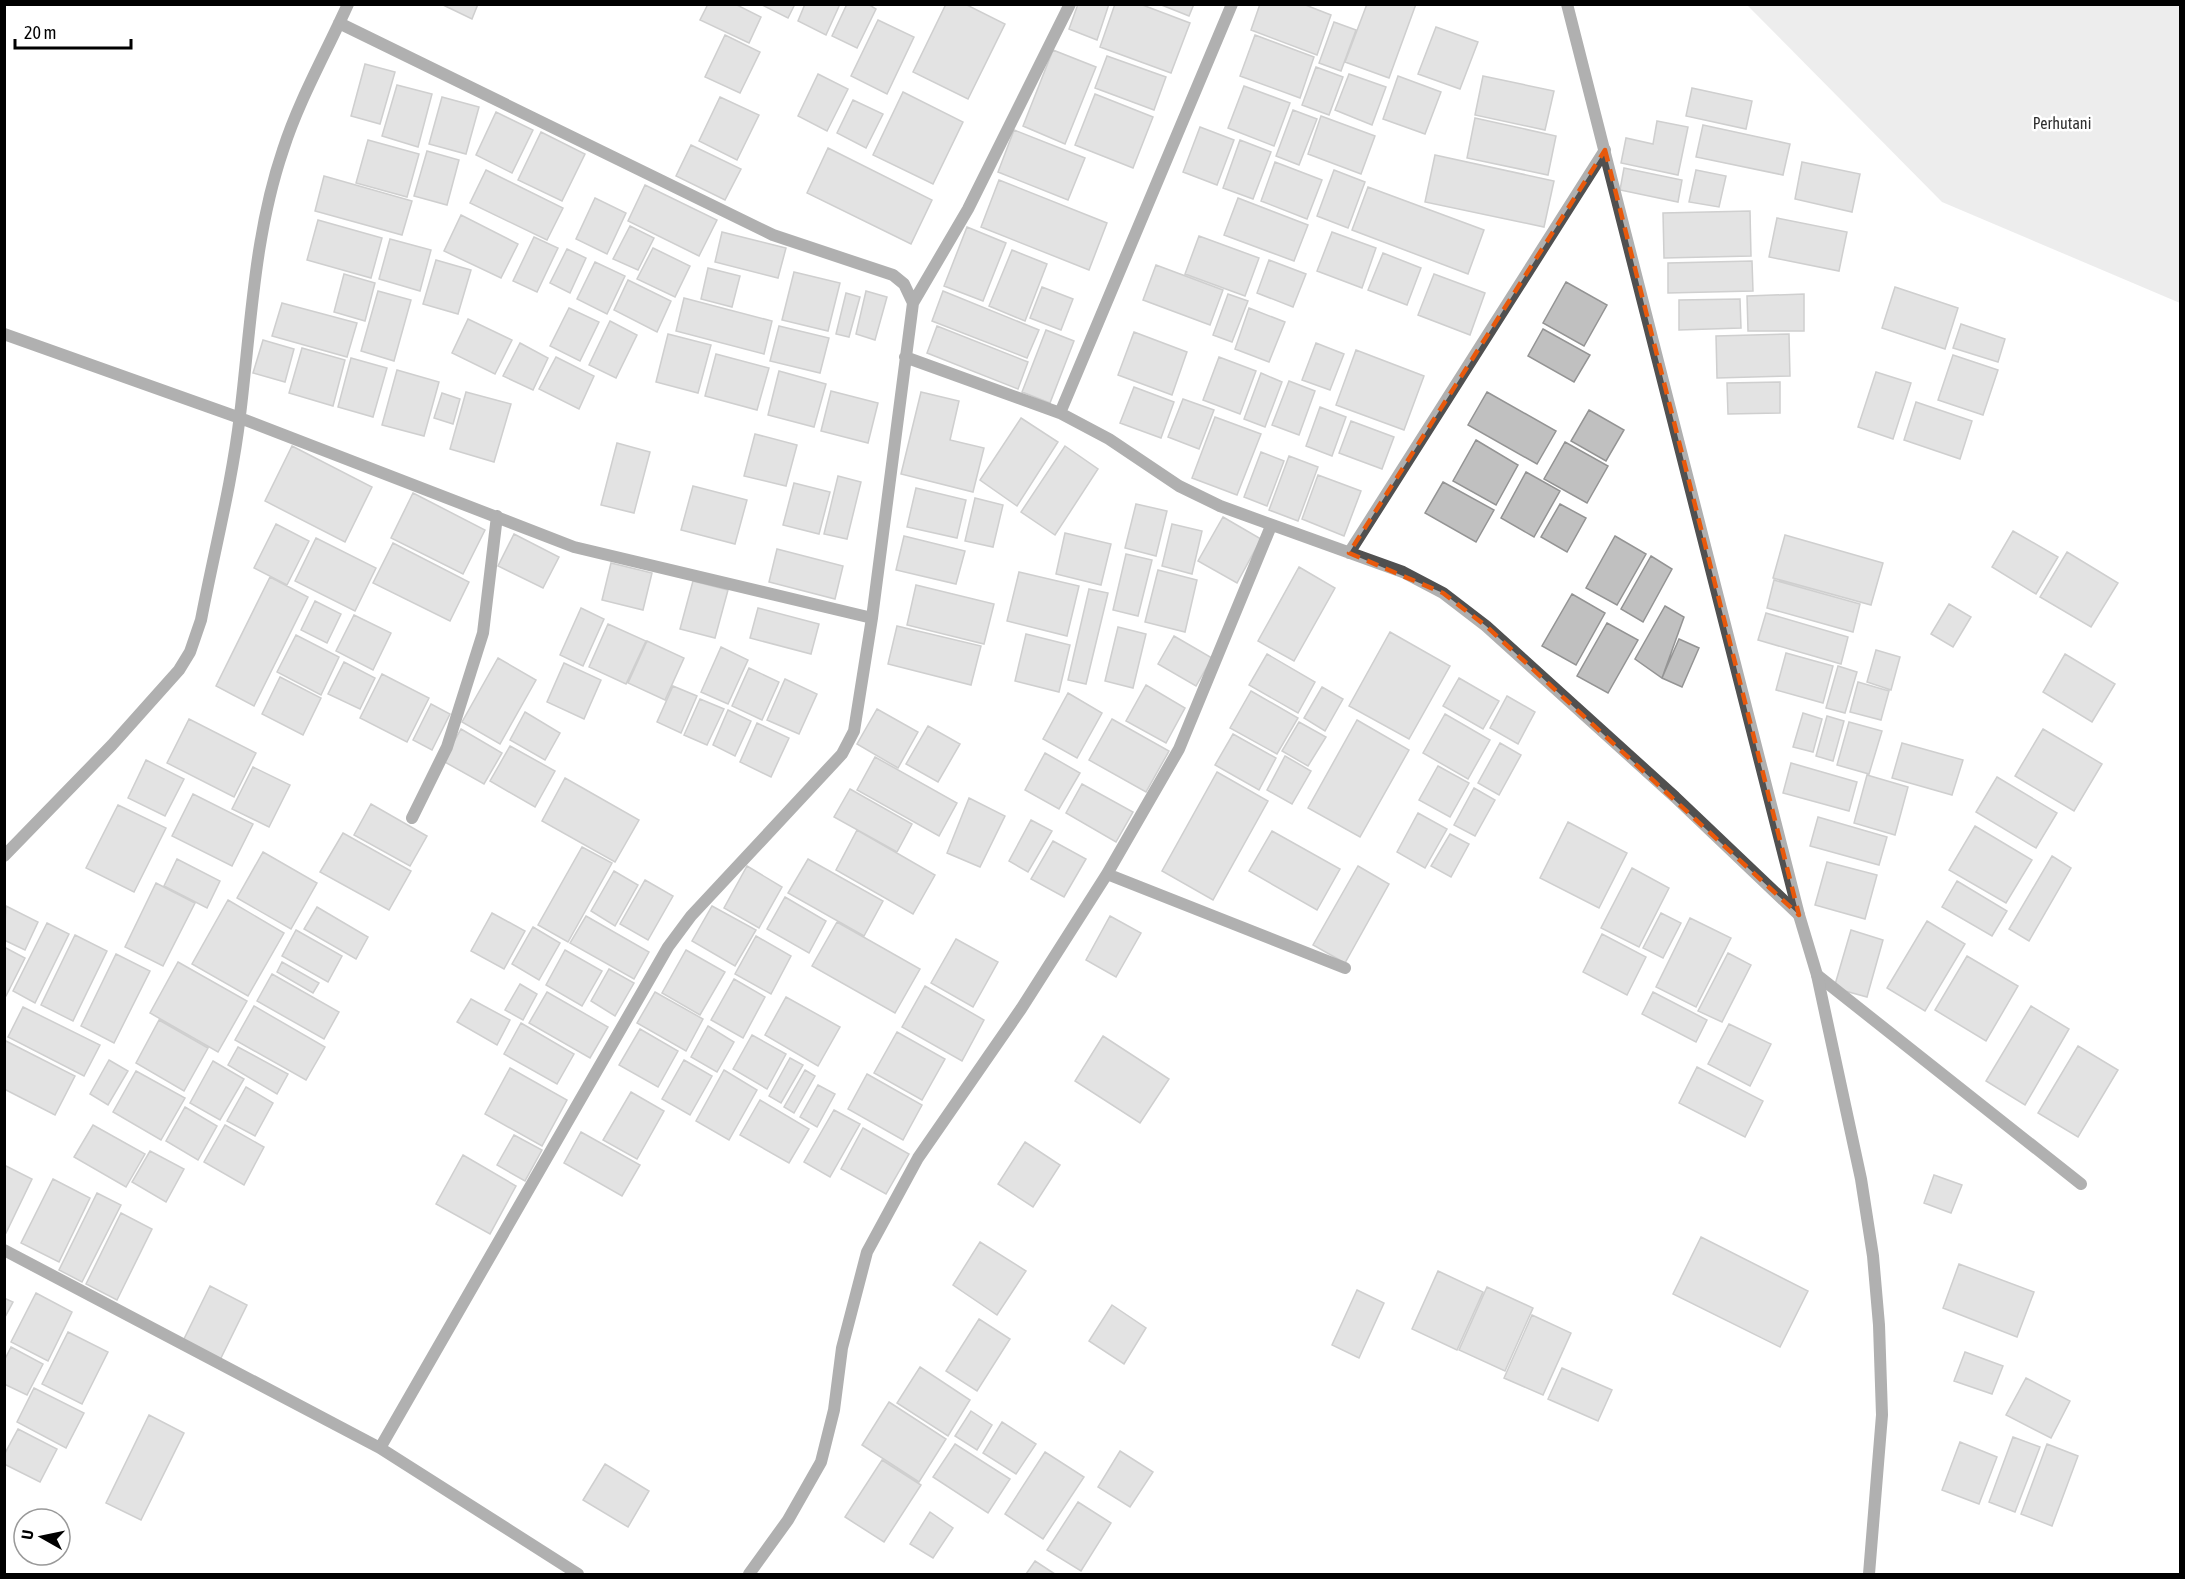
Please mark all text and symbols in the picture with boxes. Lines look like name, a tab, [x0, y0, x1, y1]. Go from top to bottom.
scale bar	[15, 12, 130, 50]
text: 20 m	[24, 22, 56, 43]
park label: Perhutani	[2033, 114, 2091, 132]
north arrow	[12, 1507, 72, 1567]
text: U	[18, 1529, 37, 1541]

